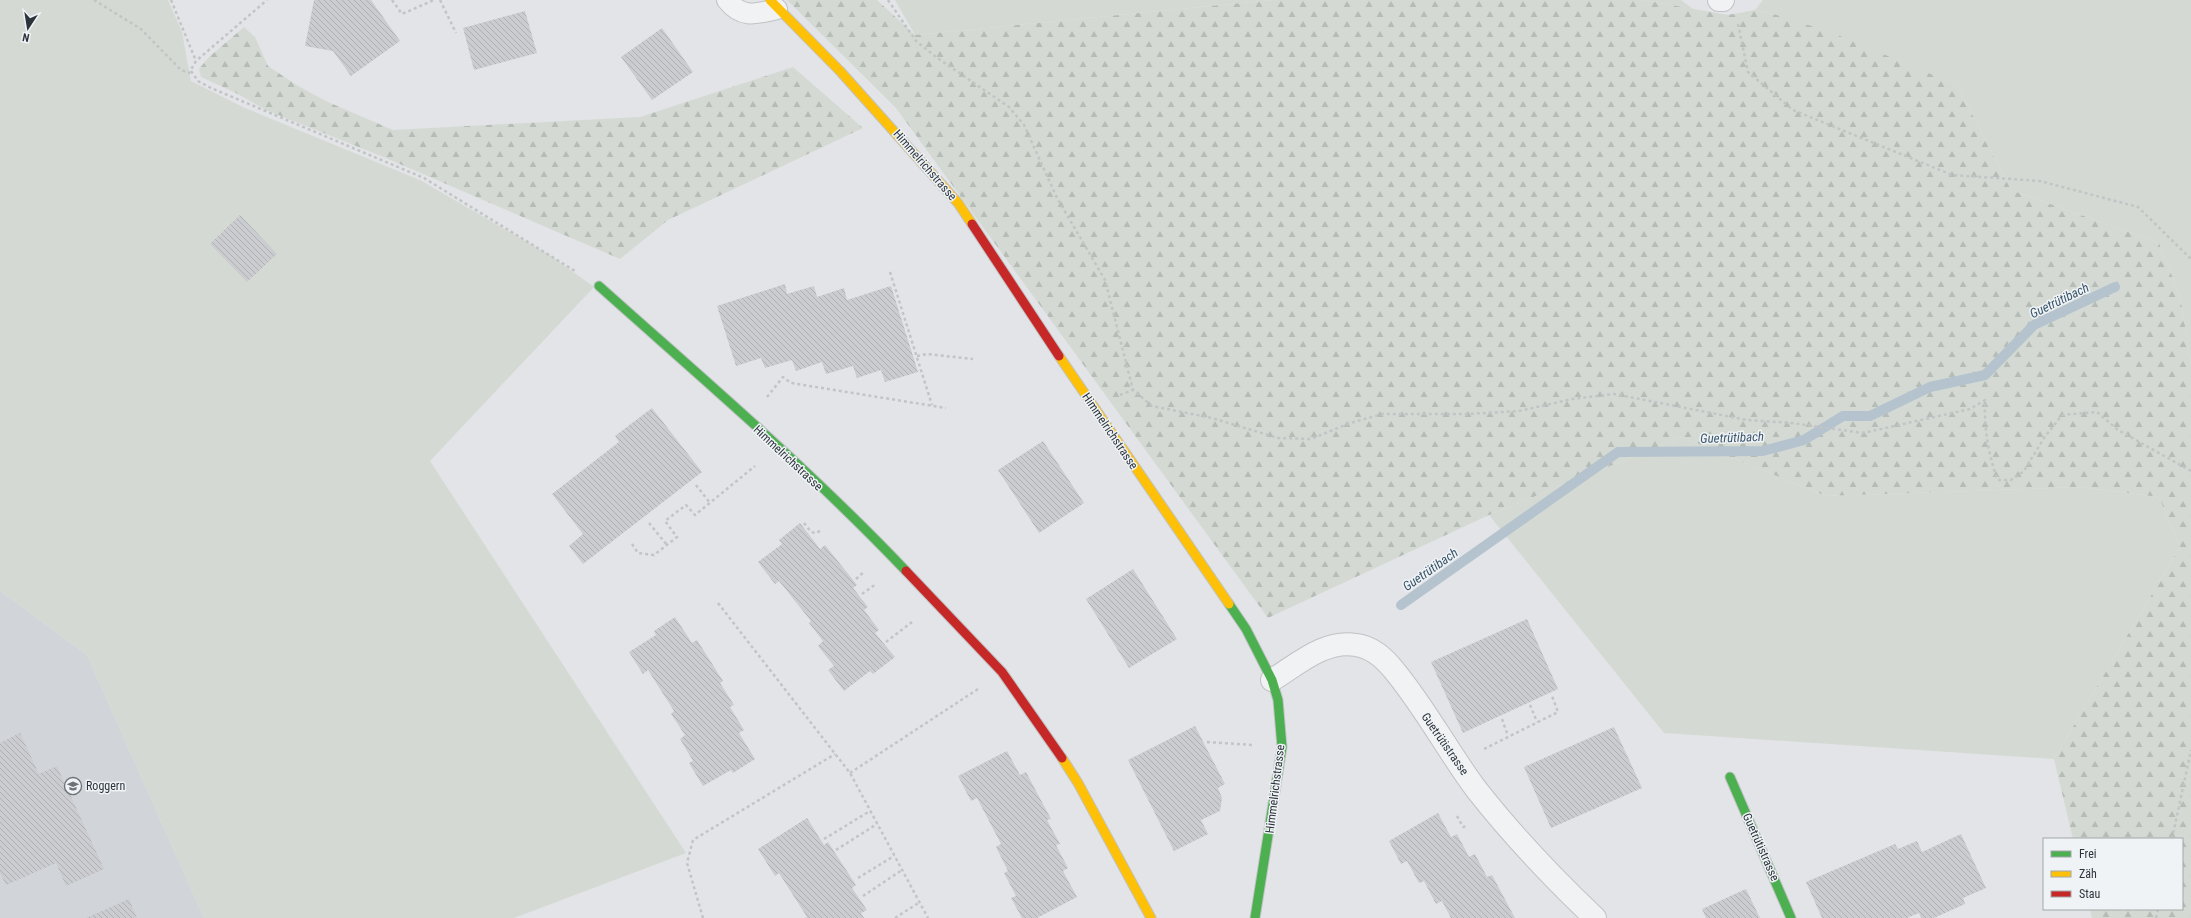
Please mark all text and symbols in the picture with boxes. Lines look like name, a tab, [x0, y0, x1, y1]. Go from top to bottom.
north arrow	[8, 8, 48, 48]
text: N	[21, 30, 31, 44]
street label: Himmelrichstrasse	[890, 127, 960, 204]
water label: Guetrütibach	[2027, 280, 2091, 321]
street label: Himmelrichstrasse	[1079, 390, 1141, 472]
street label: Himmelrichstrasse	[751, 422, 826, 494]
water label: Guetrütibach	[1700, 429, 1764, 446]
water label: Guetrütibach	[1400, 545, 1461, 594]
street label: Guetrütistrasse	[1418, 710, 1472, 778]
street label: Himmelrichstrasse	[1263, 744, 1287, 834]
school or university icon: Roggern	[63, 776, 83, 796]
place label: Roggern	[86, 779, 126, 793]
street label: Guetrütistrasse	[1740, 811, 1782, 883]
legend	[2043, 838, 2183, 910]
text: Frei	[2079, 847, 2097, 861]
text: Zäh	[2079, 867, 2097, 881]
text: Stau	[2079, 887, 2101, 901]

